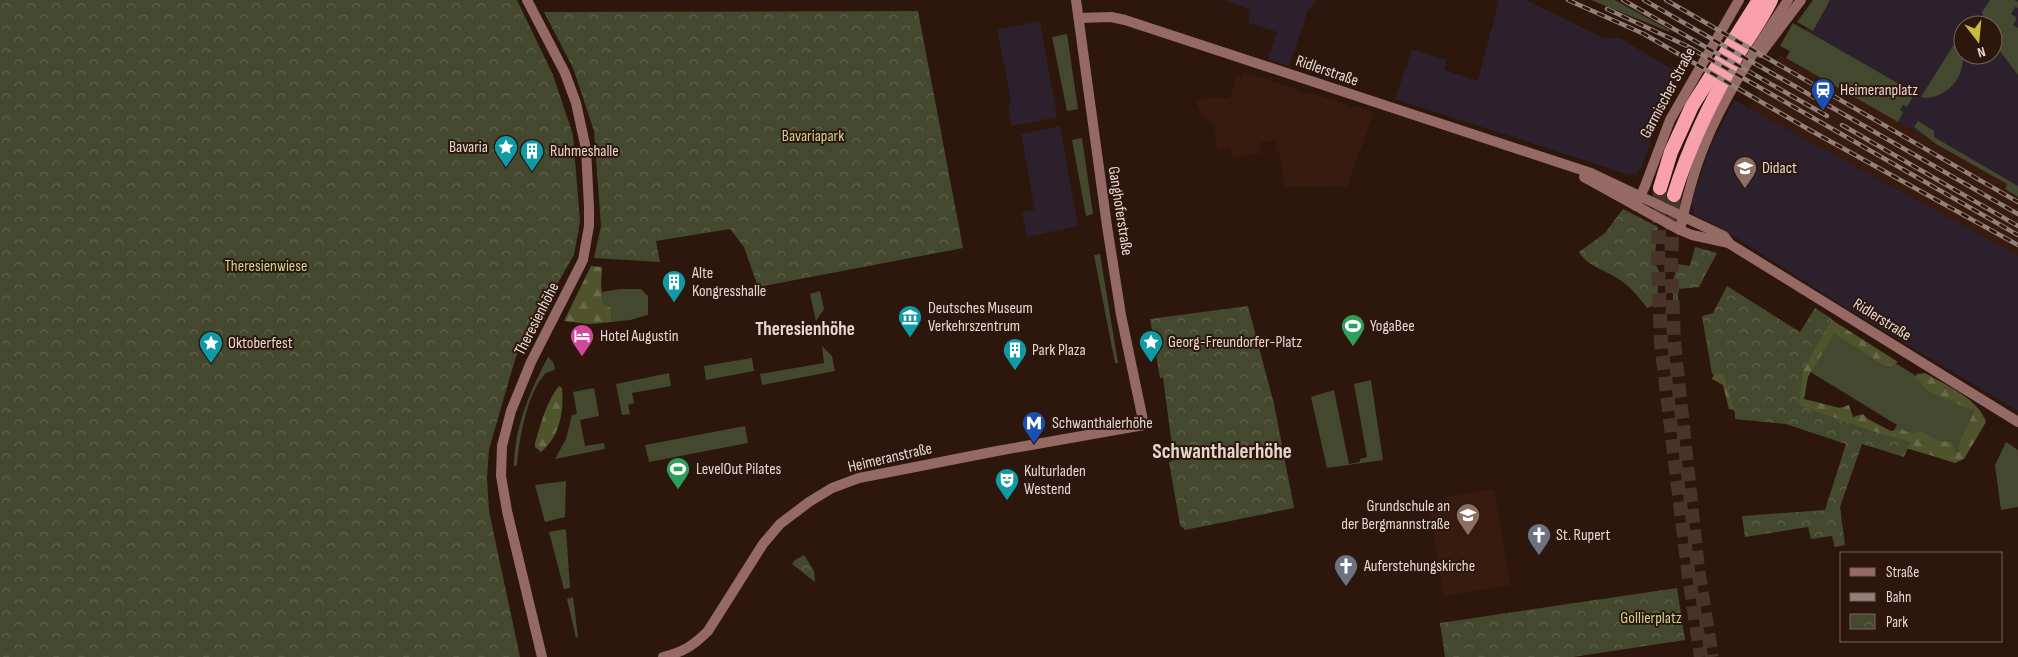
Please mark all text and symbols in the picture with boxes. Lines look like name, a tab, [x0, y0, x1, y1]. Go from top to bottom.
north arrow	[1953, 15, 2003, 65]
text: N	[1976, 43, 1987, 61]
street label: Garmischer Straße	[1636, 44, 1700, 142]
street label: Ridlerstraße	[1293, 51, 1361, 91]
station icon: Heimeranplatz	[1810, 77, 1836, 111]
place label: Heimeranplatz	[1840, 81, 1918, 100]
park label: Bavariapark	[782, 127, 844, 146]
place icon: Bavaria	[493, 134, 519, 168]
place label: Bavaria	[449, 138, 488, 157]
building icon: Ruhmeshalle	[519, 138, 545, 172]
place label: Ruhmeshalle	[550, 142, 619, 161]
school or university icon: Didact	[1732, 155, 1758, 189]
place label: Didact	[1762, 159, 1797, 178]
street label: Ganghoferstraße	[1104, 165, 1136, 257]
park label: Theresienwiese	[225, 257, 307, 276]
place label: Alte Kongresshalle	[691, 264, 766, 301]
building icon: Alte Kongresshalle	[661, 269, 687, 303]
street label: Theresienhöhe	[511, 279, 563, 359]
street label: Ridlerstraße	[1849, 295, 1915, 345]
place label: Deutsches Museum Verkehrszentrum	[928, 299, 1033, 336]
museum icon: Deutsches Museum Verkehrszentrum	[897, 304, 923, 338]
sports icon: YogaBee	[1340, 313, 1366, 347]
place label: YogaBee	[1370, 317, 1415, 336]
district label: Theresienhöhe	[755, 318, 855, 341]
hotel icon: Hotel Augustin	[569, 323, 595, 357]
place label: Hotel Augustin	[600, 327, 679, 346]
place icon: Georg-Freundorfer-Platz	[1138, 329, 1164, 363]
place icon: Oktoberfest	[198, 330, 224, 364]
place label: Georg-Freundorfer-Platz	[1168, 333, 1302, 352]
place label: Oktoberfest	[228, 334, 293, 353]
building icon: Park Plaza	[1002, 337, 1028, 371]
place label: Park Plaza	[1032, 341, 1086, 360]
metro station icon: Schwanthalerhöhe	[1021, 410, 1047, 444]
place label: Schwanthalerhöhe	[1052, 414, 1153, 433]
street label: Heimeranstraße	[846, 439, 934, 477]
district label: Schwanthalerhöhe	[1152, 439, 1292, 464]
sports icon: LevelOut Pilates	[665, 456, 691, 490]
place label: LevelOut Pilates	[696, 460, 782, 479]
place label: Kulturladen Westend	[1024, 462, 1086, 499]
theatre icon: Kulturladen Westend	[994, 467, 1020, 501]
place label: Grundschule an der Bergmannstraße	[1341, 497, 1450, 534]
school or university icon: Grundschule an der Bergmannstraße	[1455, 502, 1481, 536]
church icon: St. Rupert	[1526, 522, 1552, 556]
place label: St. Rupert	[1556, 526, 1610, 545]
legend	[1840, 552, 2003, 642]
church icon: Auferstehungskirche	[1333, 553, 1359, 587]
place label: Auferstehungskirche	[1363, 557, 1475, 576]
text: Straße	[1886, 563, 1919, 582]
text: Bahn	[1886, 588, 1911, 607]
park label: Gollierplatz	[1620, 609, 1682, 628]
text: Park	[1886, 613, 1908, 632]

